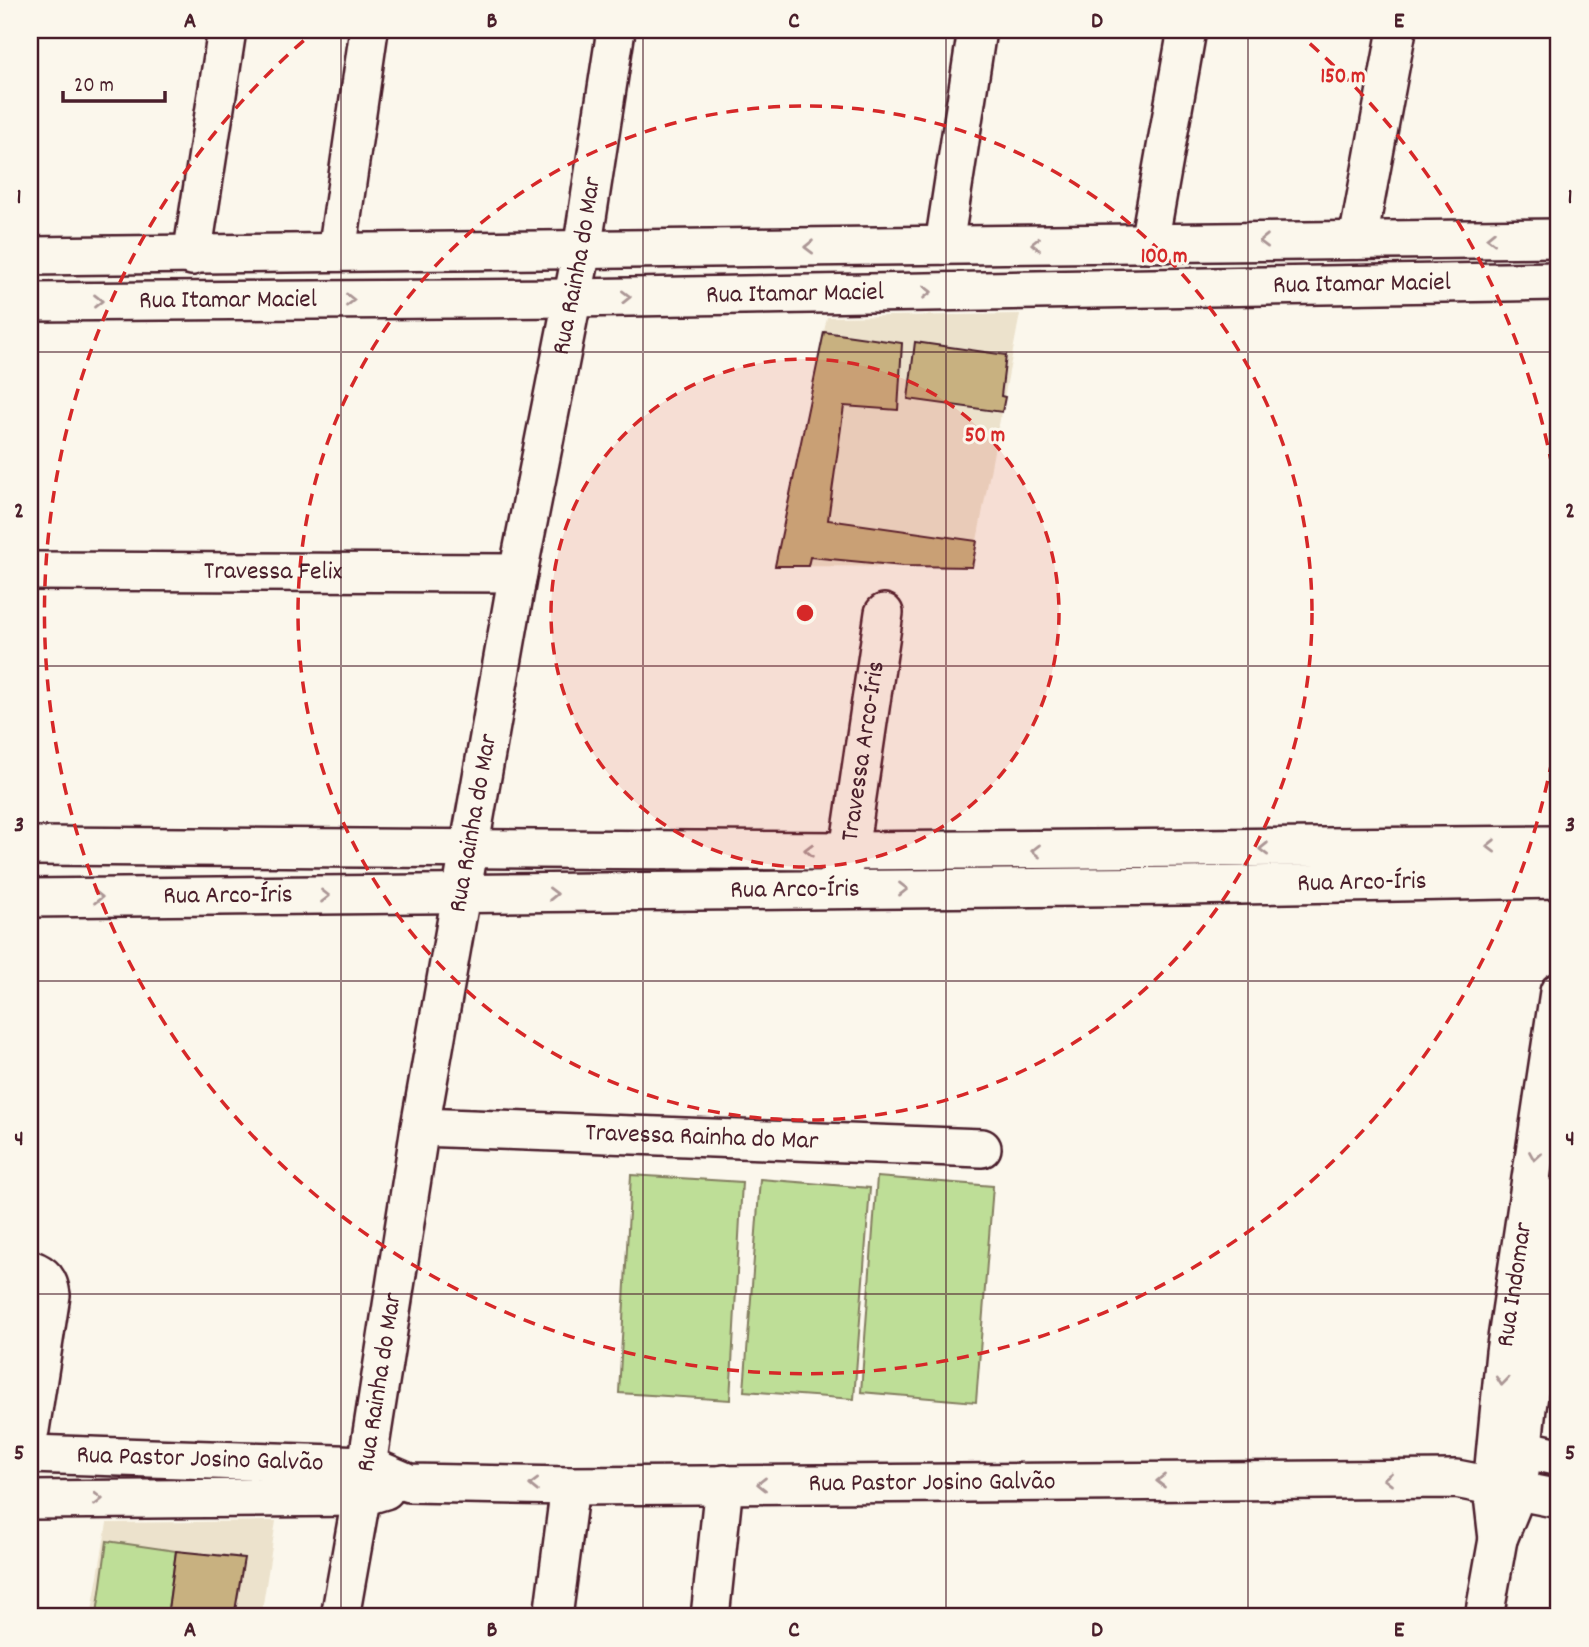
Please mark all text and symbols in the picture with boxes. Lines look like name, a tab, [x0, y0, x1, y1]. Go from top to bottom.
text: A	[184, 6, 196, 39]
text: B	[487, 6, 498, 39]
text: C	[788, 6, 800, 39]
text: D	[1091, 6, 1103, 39]
text: E	[1394, 6, 1405, 39]
scale bar	[63, 60, 164, 104]
text: 150 m	[1320, 63, 1366, 93]
text: 20 m	[74, 72, 114, 102]
street label: Rua Rainha do Mar	[543, 174, 612, 358]
text: 1	[16, 182, 22, 215]
text: 1	[1567, 182, 1573, 215]
one-way arrow	[1485, 231, 1496, 246]
one-way arrow	[1258, 234, 1269, 249]
one-way arrow	[1030, 236, 1041, 252]
one-way arrow	[803, 239, 814, 254]
text: 100 m	[1141, 243, 1187, 273]
street label: Rua Itamar Maciel	[1273, 264, 1451, 304]
street label: Rua Itamar Maciel	[706, 274, 884, 314]
street label: Rua Itamar Maciel	[139, 281, 317, 320]
one-way arrow	[923, 284, 933, 300]
one-way arrow	[621, 290, 632, 305]
one-way arrow	[345, 292, 356, 308]
one-way arrow	[93, 293, 104, 309]
text: 50 m	[965, 422, 1005, 452]
text: 2	[14, 496, 24, 529]
text: 2	[1565, 496, 1575, 529]
street label: Travessa Felix	[204, 553, 343, 591]
centre of rings	[793, 601, 817, 625]
street label: Travessa Arco-Íris	[832, 659, 895, 844]
street label: Rua Rainha do Mar	[440, 731, 508, 915]
text: 3	[14, 810, 24, 843]
text: 3	[1565, 810, 1575, 843]
one-way arrow	[1485, 838, 1496, 854]
one-way arrow	[1258, 841, 1269, 856]
one-way arrow	[803, 843, 814, 858]
one-way arrow	[1030, 843, 1041, 859]
street label: Rua Arco-Íris	[1297, 863, 1427, 902]
street label: Rua Arco-Íris	[730, 871, 860, 909]
street label: Rua Arco-Íris	[163, 877, 293, 915]
one-way arrow	[898, 881, 909, 897]
one-way arrow	[548, 886, 559, 902]
one-way arrow	[321, 888, 331, 904]
one-way arrow	[93, 890, 104, 905]
street label: Travessa Rainha do Mar	[585, 1115, 819, 1160]
text: 4	[14, 1124, 24, 1157]
text: 4	[1565, 1124, 1575, 1157]
one-way arrow	[1527, 1150, 1542, 1162]
street label: Rua Indomar	[1487, 1220, 1543, 1350]
street label: Rua Rainha do Mar	[348, 1290, 412, 1475]
one-way arrow	[1495, 1376, 1510, 1387]
street label: Rua Pastor Josino Galvão	[76, 1437, 324, 1482]
text: 5	[14, 1438, 24, 1471]
text: 5	[1565, 1438, 1575, 1471]
street label: Rua Pastor Josino Galvão	[808, 1464, 1056, 1503]
one-way arrow	[1382, 1471, 1393, 1487]
one-way arrow	[1155, 1473, 1165, 1489]
one-way arrow	[756, 1476, 766, 1492]
one-way arrow	[528, 1478, 539, 1493]
one-way arrow	[93, 1491, 104, 1507]
text: A	[184, 1615, 196, 1647]
text: B	[487, 1615, 498, 1647]
text: C	[788, 1615, 800, 1647]
text: D	[1091, 1615, 1103, 1647]
text: E	[1394, 1615, 1405, 1647]

